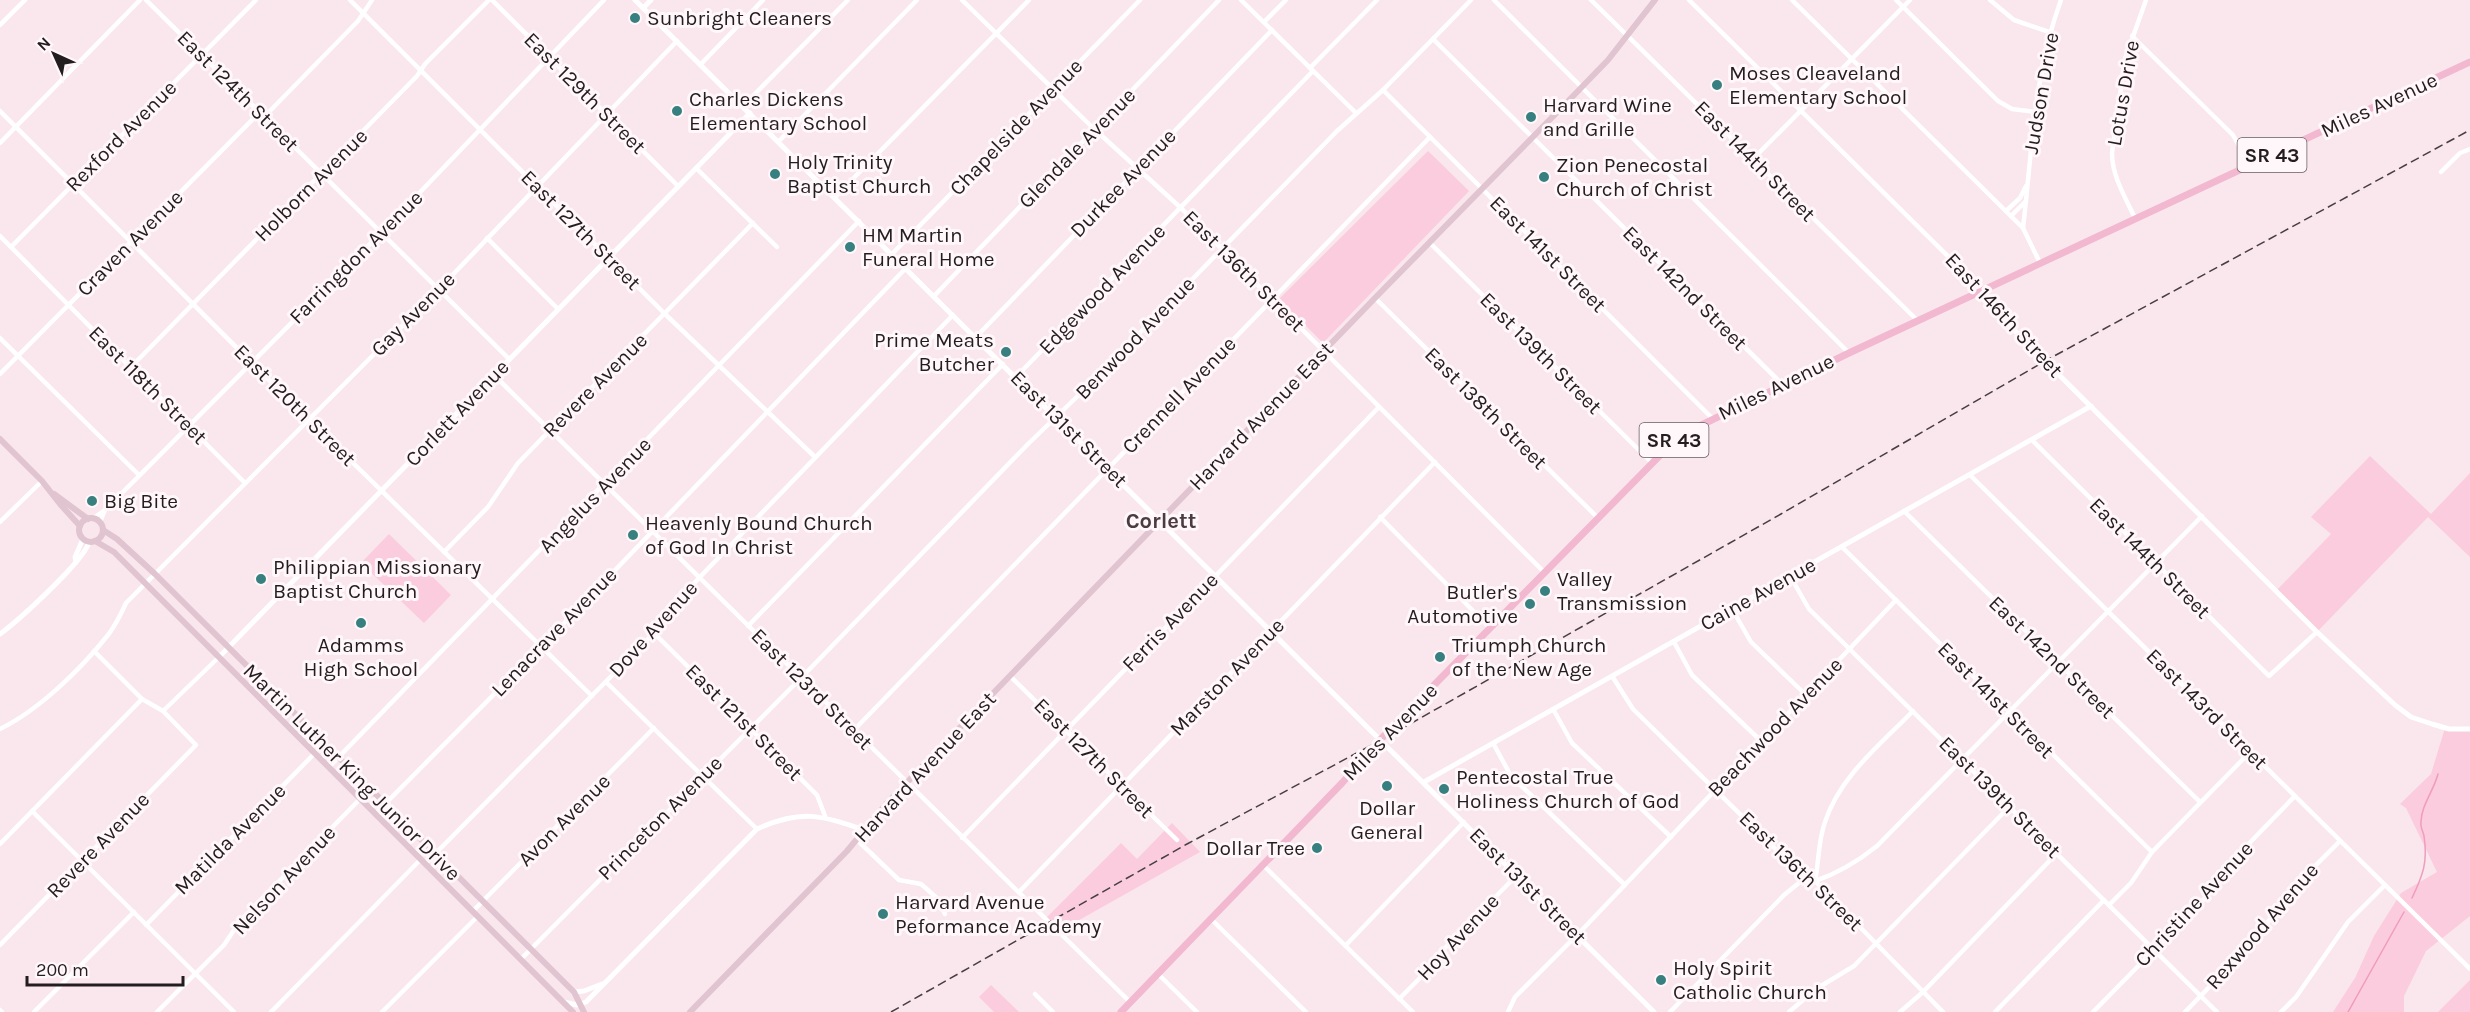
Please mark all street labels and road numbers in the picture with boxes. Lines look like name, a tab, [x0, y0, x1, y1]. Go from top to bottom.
street label: East 124th Street	[172, 25, 304, 157]
street label: East 129th Street	[519, 27, 651, 159]
street label: Judson Drive	[2019, 30, 2063, 156]
street label: Lotus Drive	[2102, 38, 2144, 148]
street label: Chapelside Avenue	[945, 54, 1087, 200]
street label: Miles Avenue	[2317, 68, 2441, 142]
street label: Rexford Avenue	[60, 75, 182, 197]
street label: Glendale Avenue	[1014, 83, 1140, 213]
street label: East 144th Street	[1690, 96, 1820, 226]
street label: Holborn Avenue	[250, 124, 372, 246]
street label: Durkee Avenue	[1065, 124, 1181, 242]
road number: SR 43	[2238, 138, 2306, 172]
street label: East 127th Street	[516, 165, 646, 295]
street label: Craven Avenue	[72, 185, 188, 301]
street label: Farringdon Avenue	[284, 185, 428, 329]
street label: East 141st Street	[1485, 191, 1611, 317]
street label: East 136th Street	[1178, 205, 1310, 337]
street label: Edgewood Avenue	[1034, 219, 1170, 359]
street label: East 142nd Street	[1618, 221, 1752, 355]
street label: East 146th Street	[1940, 248, 2068, 382]
street label: Gay Avenue	[366, 267, 460, 361]
street label: Benwood Avenue	[1070, 272, 1200, 404]
street label: East 139th Street	[1475, 287, 1607, 419]
street label: East 118th Street	[84, 321, 212, 449]
street label: Revere Avenue	[538, 328, 652, 442]
street label: Crennell Avenue	[1117, 332, 1241, 458]
street label: Harvard Avenue East	[1184, 337, 1338, 495]
street label: East 120th Street	[229, 339, 361, 471]
street label: East 138th Street	[1420, 342, 1552, 474]
street label: Miles Avenue	[1714, 349, 1838, 425]
street label: Corlett Avenue	[400, 355, 514, 471]
street label: East 131st Street	[1006, 366, 1132, 492]
road number: SR 43	[1640, 423, 1708, 457]
street label: Angelus Avenue	[534, 432, 656, 558]
street label: East 144th Street	[2085, 493, 2215, 623]
street label: Caine Avenue	[1696, 552, 1820, 636]
street label: Lenacrave Avenue	[486, 562, 622, 702]
street label: Ferris Avenue	[1117, 568, 1223, 676]
street label: Dove Avenue	[604, 576, 702, 682]
street label: East 142nd Street	[1984, 591, 2120, 723]
street label: Marston Avenue	[1165, 613, 1289, 741]
street label: East 123rd Street	[746, 623, 878, 755]
street label: East 141st Street	[1933, 637, 2059, 763]
street label: East 143rd Street	[2142, 644, 2272, 774]
street label: Beachwood Avenue	[1703, 653, 1847, 801]
street label: Martin Luther King Junior Drive	[239, 659, 465, 885]
street label: East 121st Street	[681, 659, 807, 785]
street label: Miles Avenue	[1338, 678, 1442, 786]
street label: Harvard Avenue East	[849, 687, 1001, 847]
street label: East 127th Street	[1029, 693, 1159, 823]
street label: East 139th Street	[1934, 731, 2066, 863]
street label: Princeton Avenue	[593, 751, 727, 885]
street label: Avon Avenue	[513, 769, 615, 871]
street label: Matilda Avenue	[169, 778, 291, 900]
street label: Revere Avenue	[42, 787, 154, 903]
street label: East 136th Street	[1734, 806, 1868, 936]
street label: Nelson Avenue	[227, 821, 341, 939]
street label: East 131st Street	[1465, 823, 1591, 949]
street label: Christine Avenue	[2130, 837, 2258, 971]
street label: Rexwood Avenue	[2201, 858, 2323, 994]
street label: Hoy Avenue	[1412, 889, 1504, 985]

